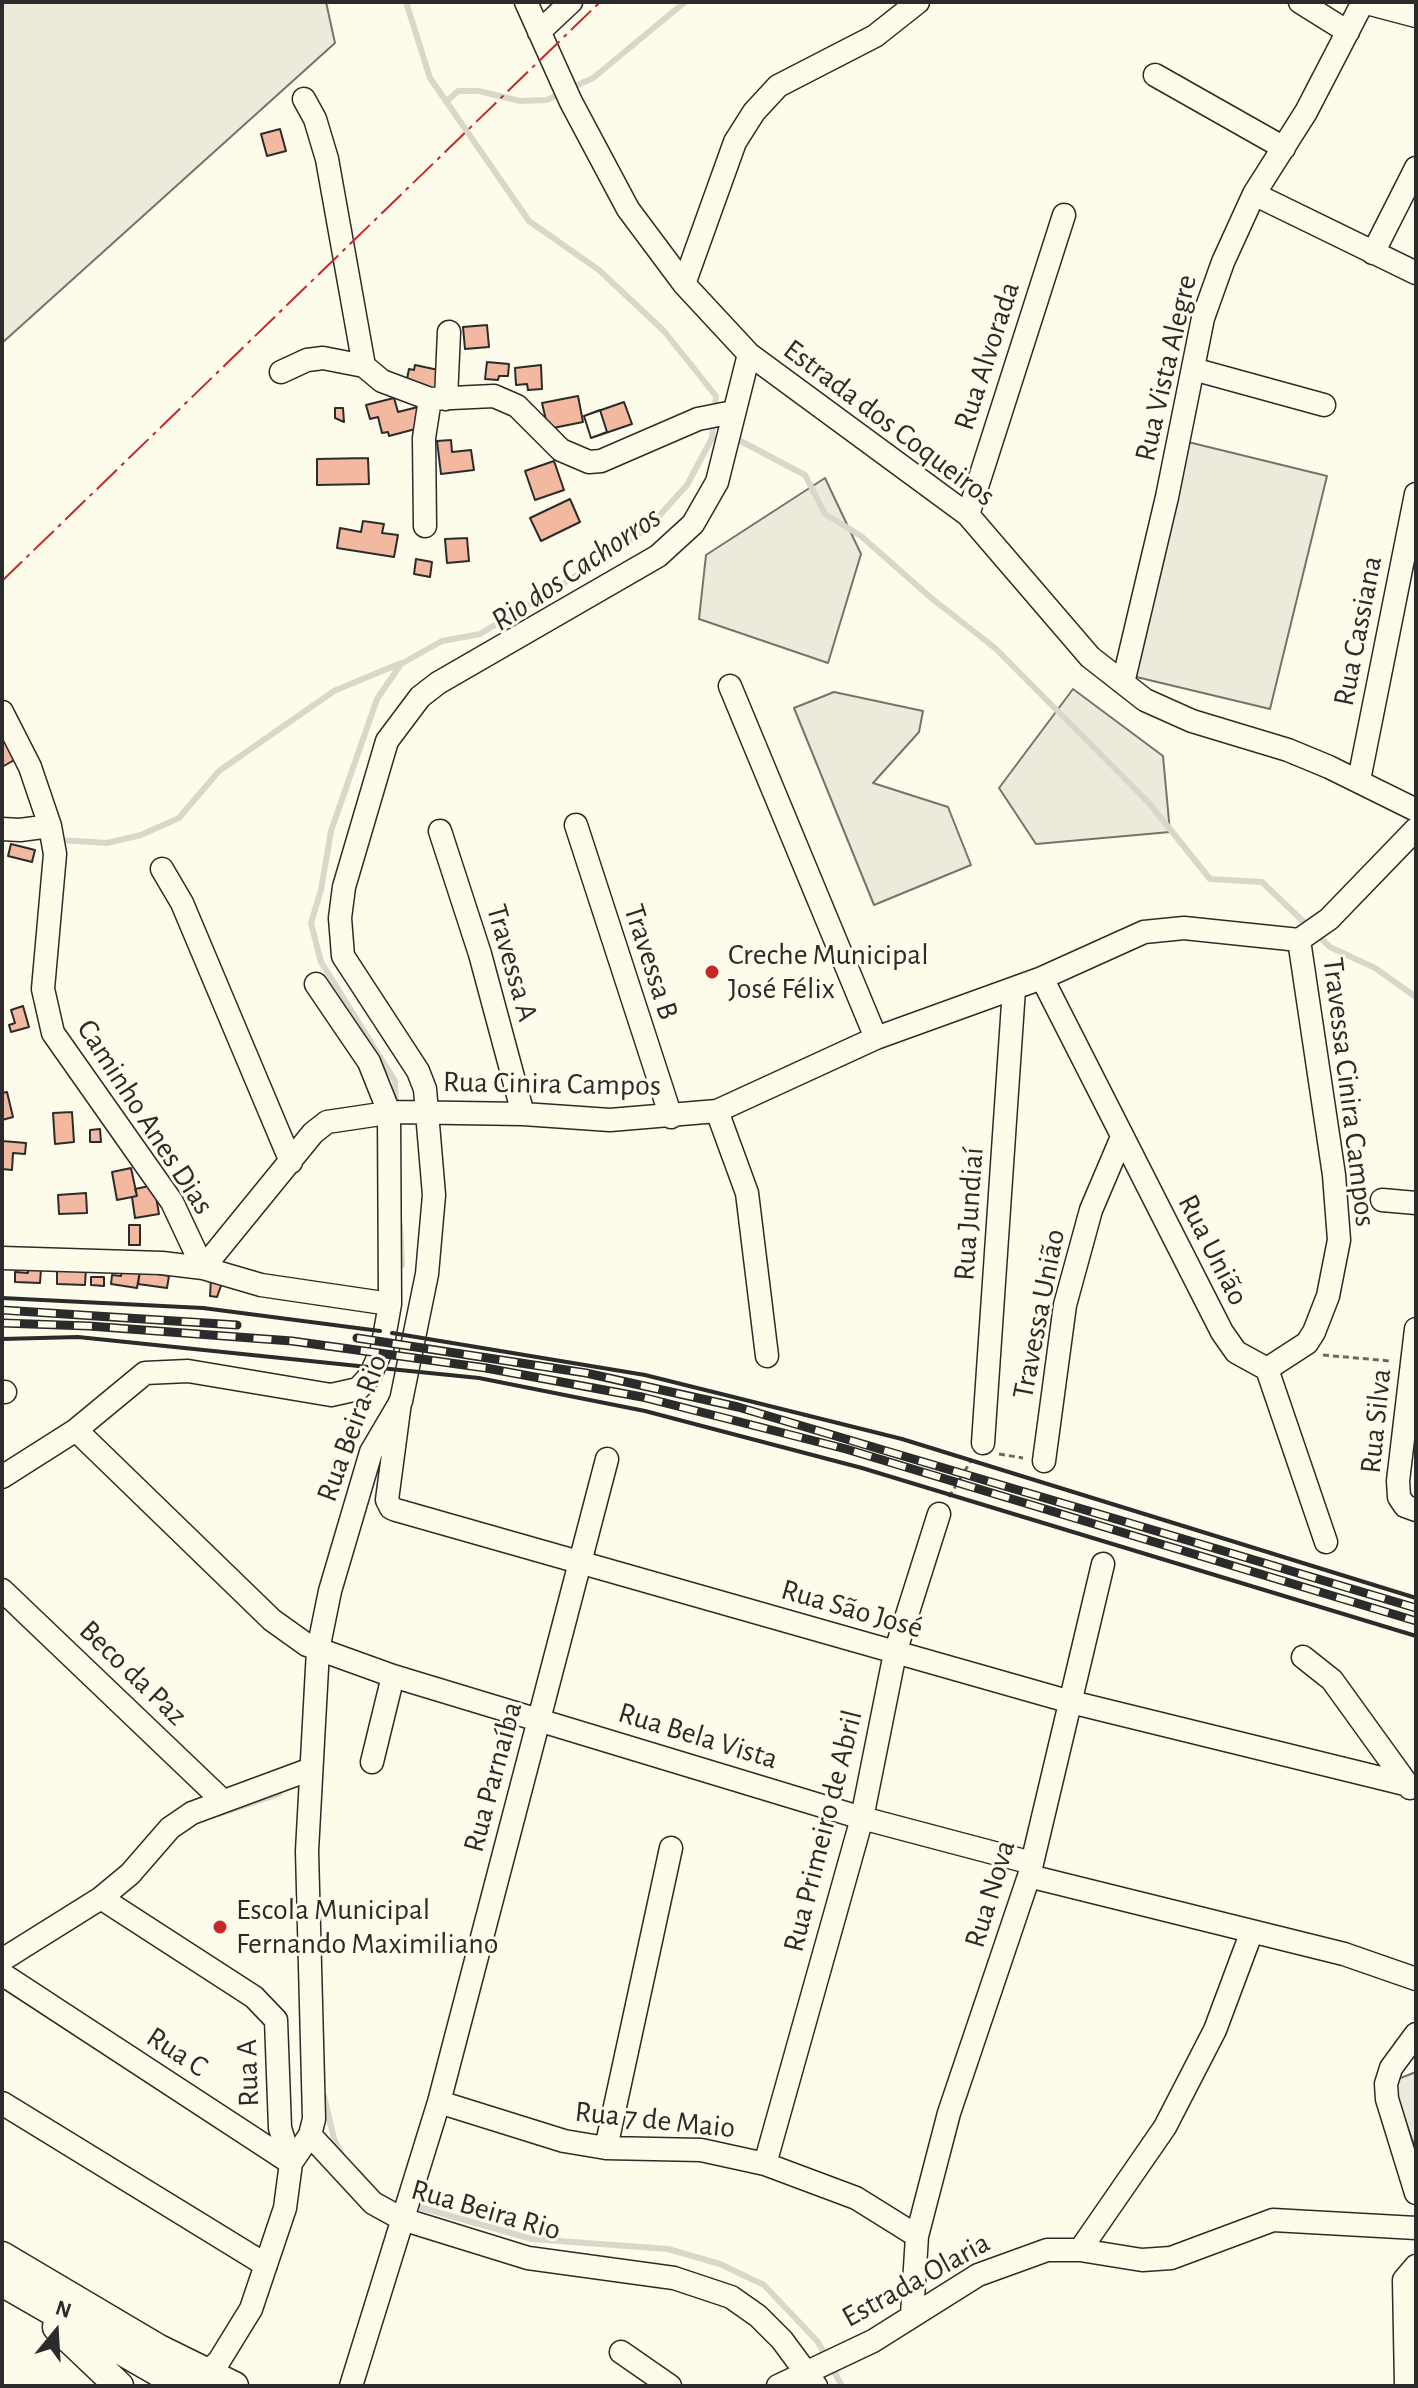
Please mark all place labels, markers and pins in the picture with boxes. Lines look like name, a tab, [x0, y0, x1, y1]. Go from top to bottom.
place label: Creche Municipal José Félix	[728, 937, 929, 1008]
marker: Creche Municipal José Félix	[703, 963, 721, 981]
place label: Escola Municipal Fernando Maximiliano	[236, 1892, 498, 1962]
marker: Escola Municipal Fernando Maximiliano	[211, 1918, 229, 1936]

